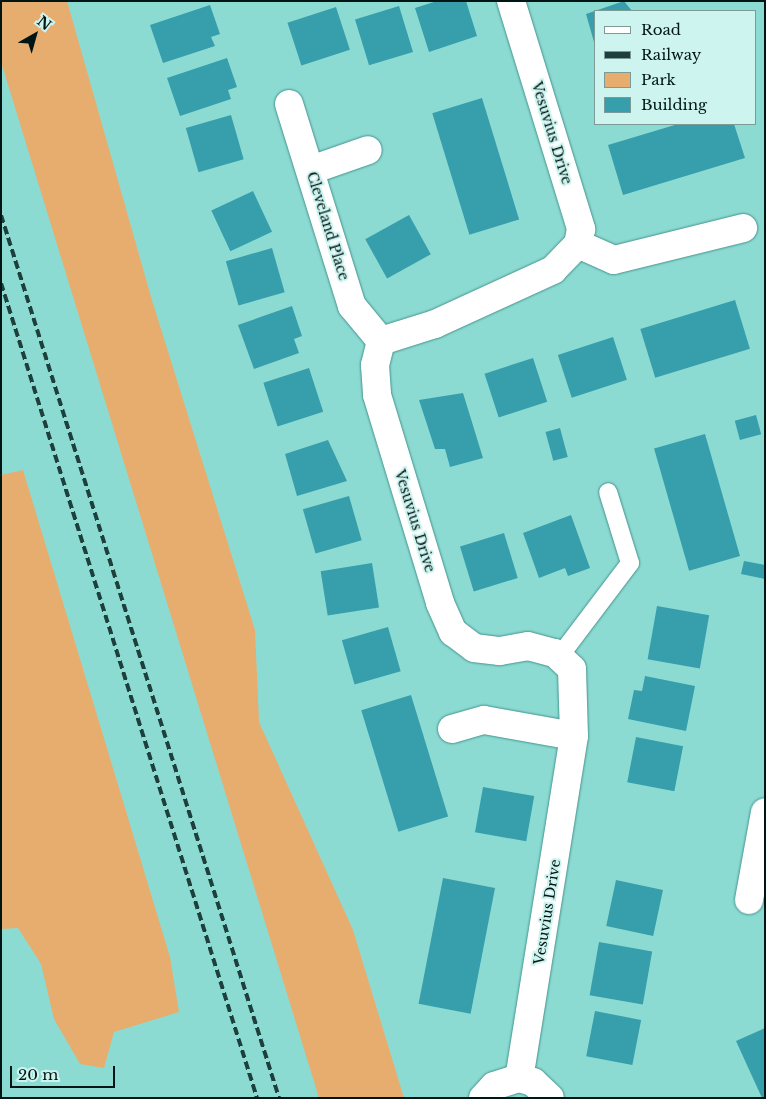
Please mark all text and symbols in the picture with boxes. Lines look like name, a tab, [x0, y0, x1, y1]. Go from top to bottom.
north arrow	[10, 10, 60, 60]
legend	[594, 10, 756, 125]
text: N	[33, 12, 55, 34]
text: Road	[641, 20, 681, 39]
text: Railway	[641, 45, 701, 64]
text: Park	[641, 70, 676, 89]
street label: Vesuvius Drive	[528, 80, 576, 186]
text: Building	[641, 95, 707, 114]
street label: Cleveland Place	[303, 170, 353, 282]
street label: Vesuvius Drive	[391, 468, 439, 574]
street label: Vesuvius Drive	[530, 858, 564, 966]
scale bar	[12, 1056, 118, 1088]
text: 20 m	[18, 1065, 58, 1084]

